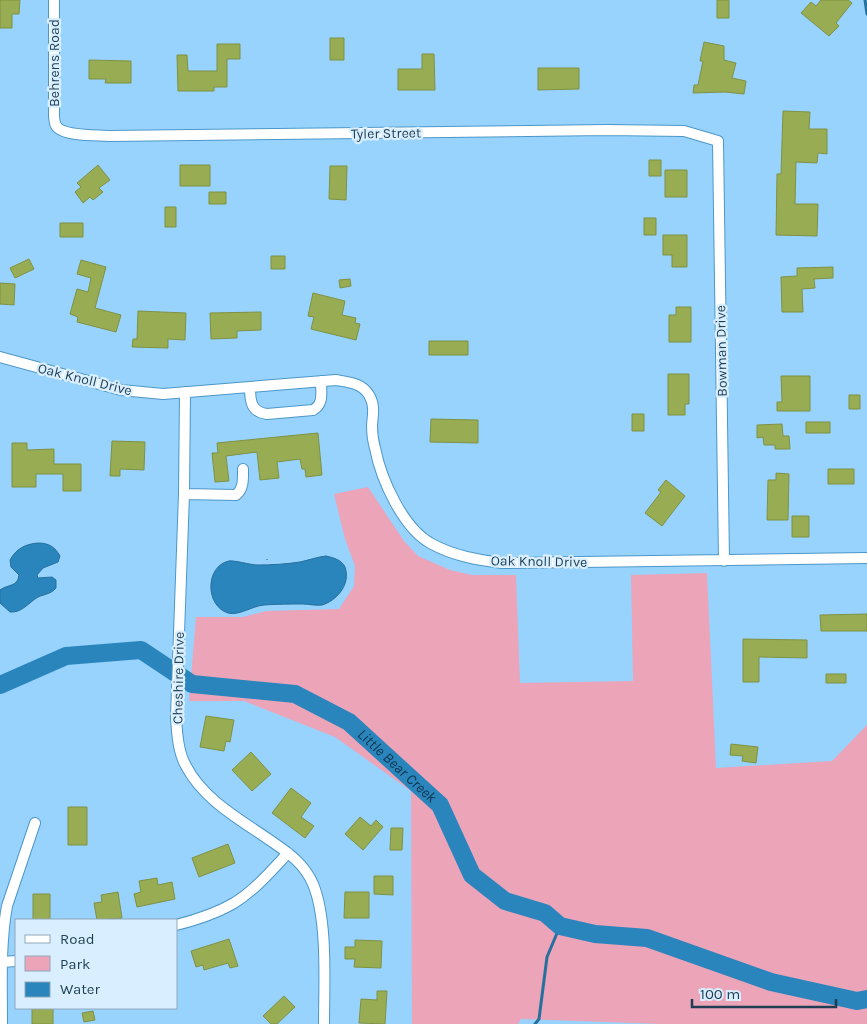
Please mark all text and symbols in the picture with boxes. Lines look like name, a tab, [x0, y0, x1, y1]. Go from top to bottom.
street label: Behrens Road	[46, 19, 63, 107]
street label: Tyler Street	[351, 124, 421, 143]
street label: Bowman Drive	[712, 305, 731, 397]
street label: Oak Knoll Drive	[36, 360, 134, 399]
street label: Oak Knoll Drive	[491, 552, 587, 571]
street label: Cheshire Drive	[169, 632, 188, 724]
water label: Little Bear Creek	[354, 725, 441, 807]
legend	[15, 919, 178, 1009]
text: Road	[60, 930, 95, 948]
text: Park	[60, 955, 90, 973]
scale bar	[692, 976, 836, 1008]
text: Water	[60, 980, 101, 998]
text: 100 m	[700, 985, 740, 1003]

